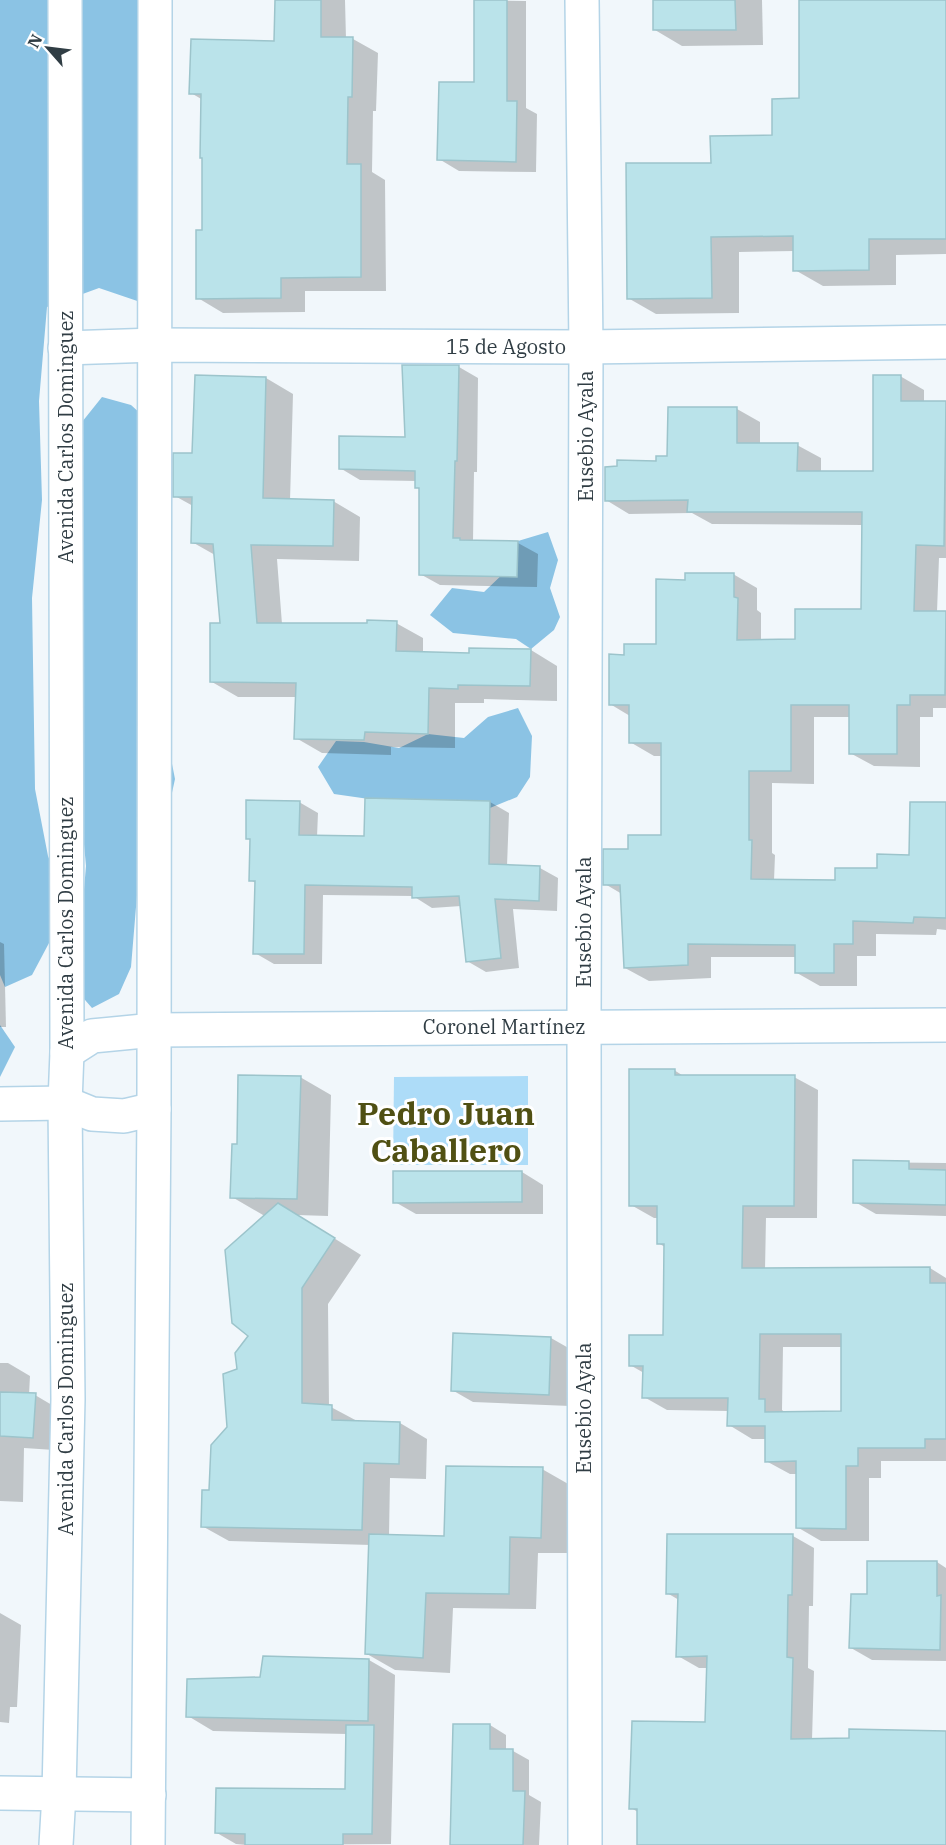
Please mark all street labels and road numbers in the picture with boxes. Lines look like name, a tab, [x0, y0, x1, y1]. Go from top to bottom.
street label: Avenida Carlos Dominguez	[52, 310, 79, 564]
street label: 15 de Agosto	[446, 333, 566, 360]
street label: Eusebio Ayala	[572, 370, 599, 502]
street label: Avenida Carlos Dominguez	[52, 796, 79, 1050]
street label: Eusebio Ayala	[570, 856, 597, 988]
street label: Coronel Martínez	[423, 1013, 585, 1040]
street label: Avenida Carlos Dominguez	[52, 1282, 79, 1536]
street label: Eusebio Ayala	[570, 1342, 597, 1474]

